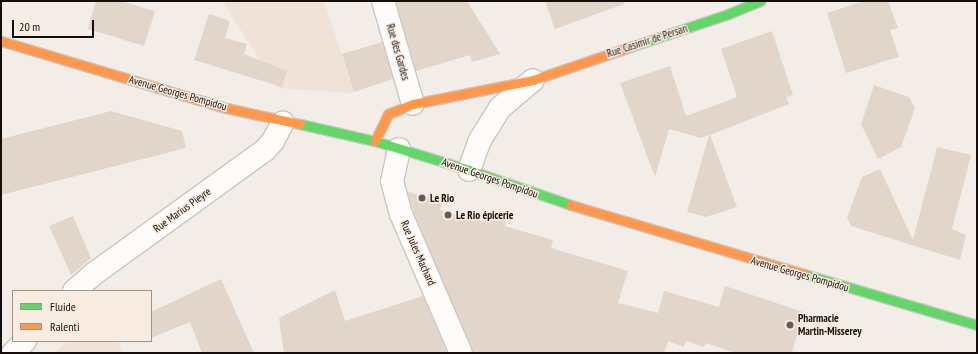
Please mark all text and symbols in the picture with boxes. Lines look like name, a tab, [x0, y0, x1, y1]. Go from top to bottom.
scale bar	[14, 12, 96, 38]
text: 20 m	[19, 19, 40, 34]
street label: Rue des Gardes	[384, 22, 412, 82]
street label: Rue Casimir de Persan	[605, 22, 689, 60]
street label: Avenue Georges Pompidou	[128, 73, 228, 113]
street label: Avenue Georges Pompidou	[440, 155, 540, 201]
street label: Rue Marius Pieyre	[151, 185, 213, 235]
place label: Le Rio	[430, 191, 454, 205]
marker: Le Rio	[417, 193, 427, 203]
place label: Le Rio épicerie	[456, 208, 513, 222]
marker: Le Rio épicerie	[443, 210, 453, 220]
street label: Rue Jules Machard	[398, 218, 438, 288]
street label: Avenue Georges Pompidou	[750, 254, 850, 294]
legend	[12, 290, 152, 342]
text: Fluide	[50, 299, 76, 314]
place label: Pharmacie Martin-Misserey	[798, 312, 862, 338]
text: Ralenti	[50, 319, 79, 334]
marker: Pharmacie Martin-Misserey	[785, 320, 795, 330]

